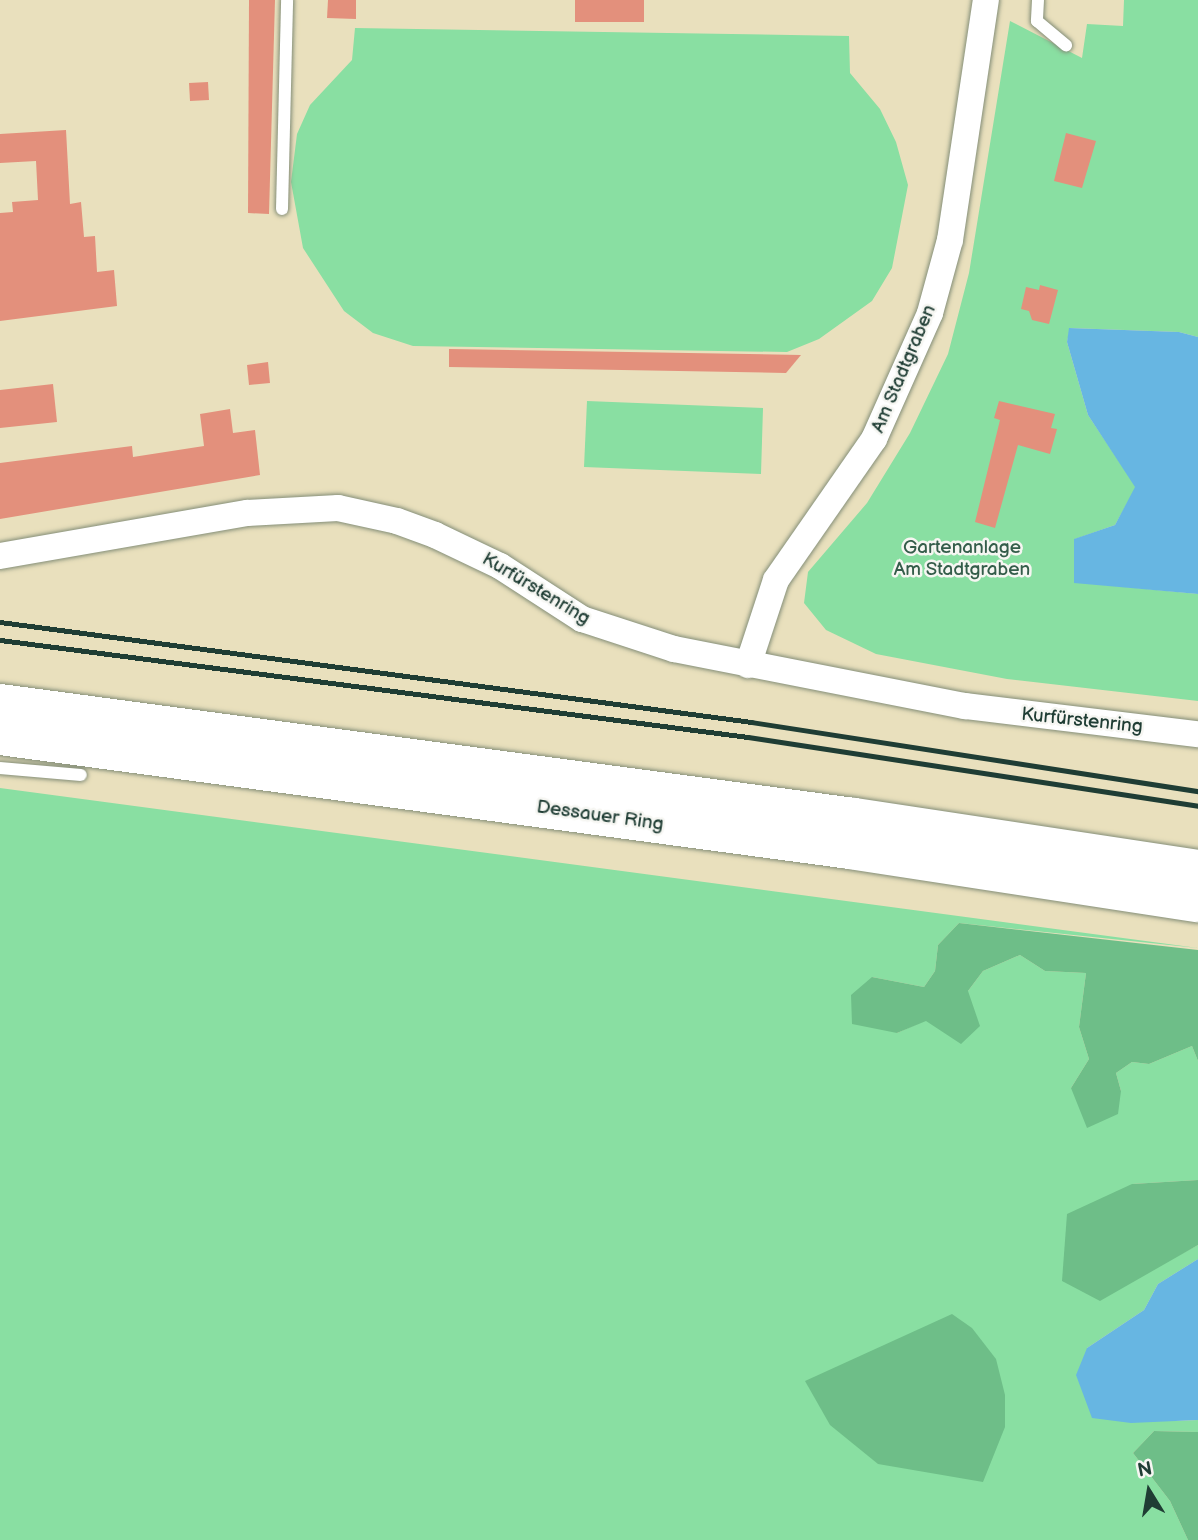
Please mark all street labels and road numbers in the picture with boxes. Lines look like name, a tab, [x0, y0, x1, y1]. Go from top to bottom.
street label: Am Stadtgraben	[867, 301, 941, 437]
street label: Kurfürstenring	[478, 548, 594, 630]
street label: Kurfürstenring	[1020, 703, 1144, 739]
street label: Dessauer Ring	[535, 796, 665, 836]

